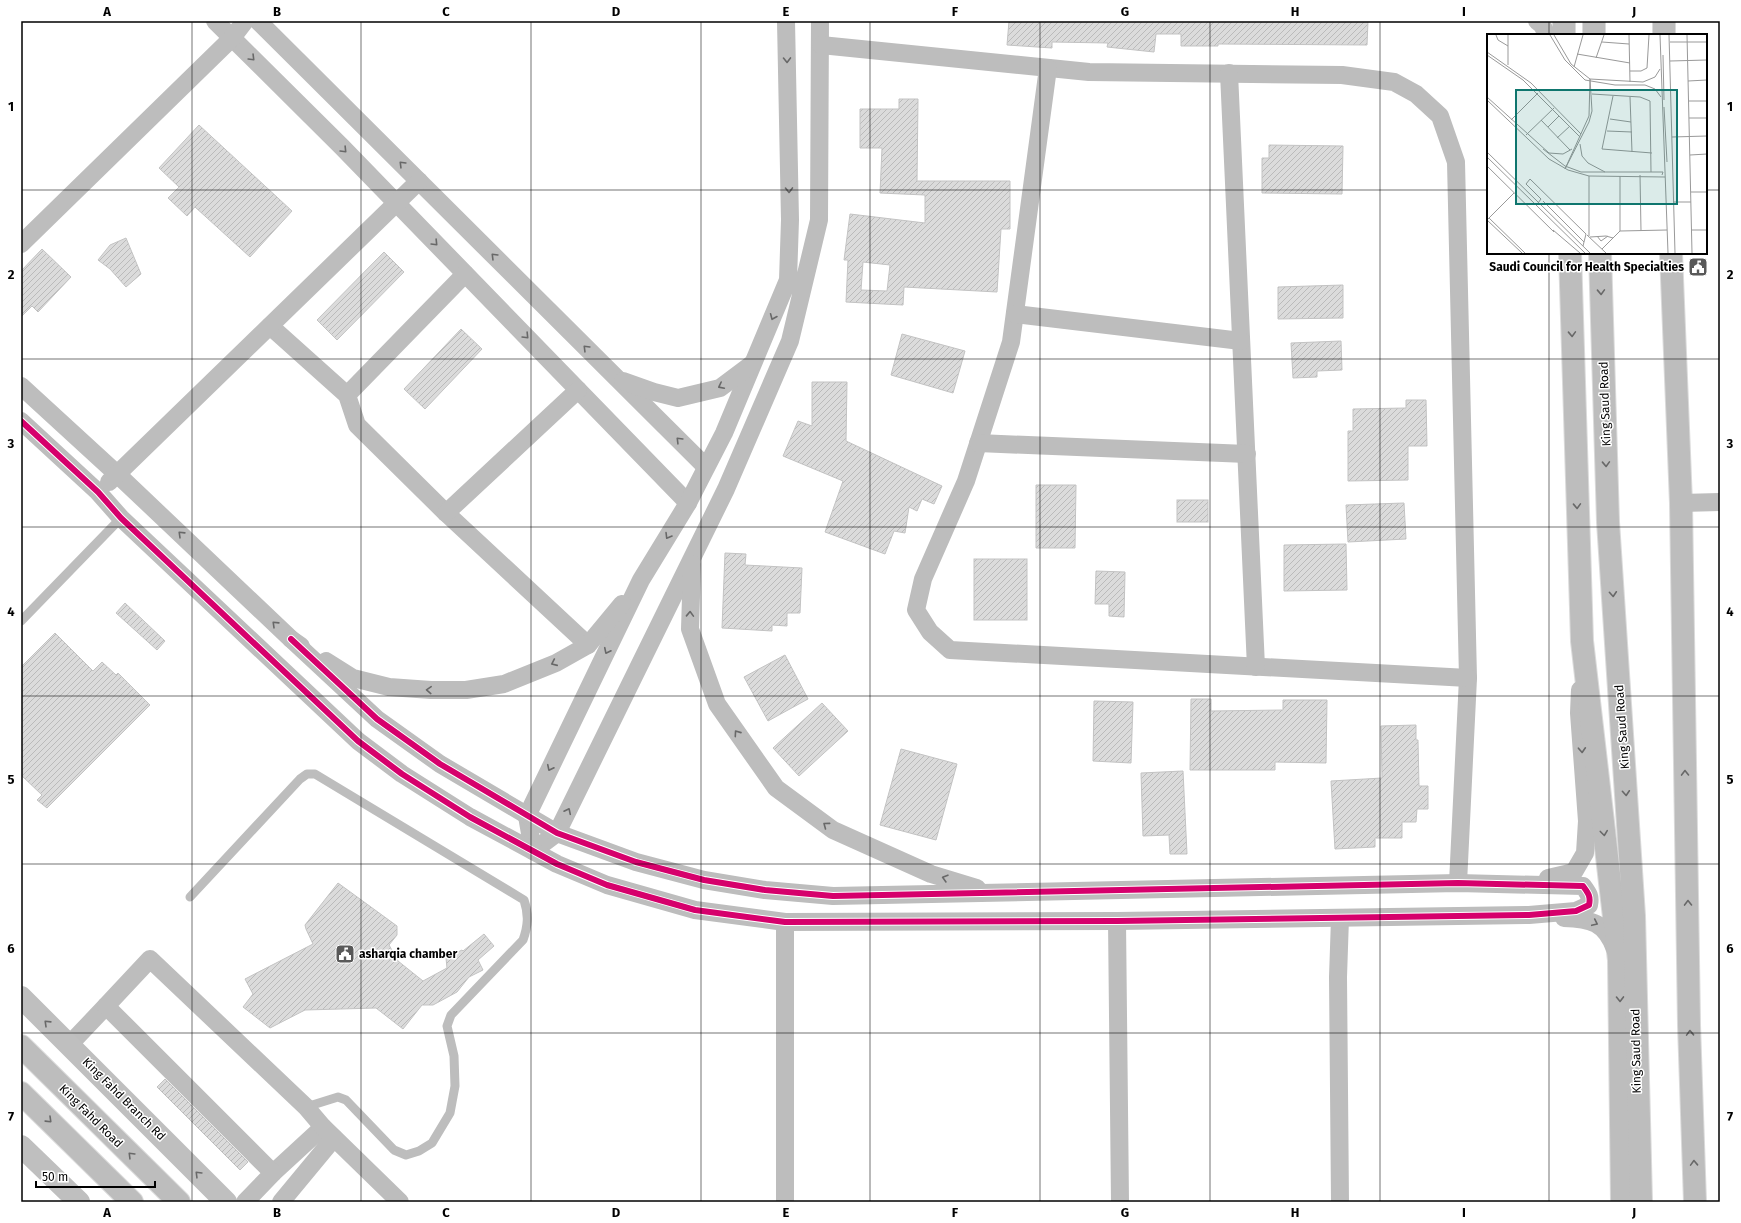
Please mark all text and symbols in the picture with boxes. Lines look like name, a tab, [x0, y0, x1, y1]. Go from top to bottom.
text: A	[102, 4, 111, 19]
text: B	[273, 4, 281, 19]
text: C	[442, 4, 450, 19]
text: D	[612, 4, 621, 19]
text: E	[783, 4, 790, 19]
text: F	[952, 4, 959, 19]
text: G	[1121, 4, 1129, 19]
text: H	[1291, 4, 1299, 19]
text: I	[1462, 4, 1466, 19]
text: J	[1631, 4, 1636, 19]
inset map	[1487, 34, 1707, 254]
one-way arrow	[248, 53, 255, 61]
one-way arrow	[782, 57, 791, 63]
text: 1	[8, 99, 14, 114]
text: 1	[1727, 99, 1733, 114]
one-way arrow	[340, 145, 347, 153]
one-way arrow	[399, 162, 407, 169]
one-way arrow	[785, 187, 793, 193]
one-way arrow	[430, 238, 438, 246]
one-way arrow	[491, 253, 499, 261]
public building icon: Saudi Council for Health Specialties	[1687, 256, 1709, 278]
place label: Saudi Council for Health Specialties	[1489, 260, 1684, 274]
text: 2	[8, 267, 15, 282]
text: 2	[1727, 267, 1734, 282]
one-way arrow	[1597, 289, 1605, 295]
one-way arrow	[770, 312, 778, 320]
one-way arrow	[521, 331, 529, 339]
one-way arrow	[1568, 331, 1576, 337]
one-way arrow	[583, 345, 591, 353]
street label: King Saud Road	[1597, 361, 1613, 447]
one-way arrow	[718, 381, 725, 389]
text: 3	[7, 436, 15, 451]
text: 3	[1726, 436, 1734, 451]
one-way arrow	[676, 437, 684, 445]
one-way arrow	[1602, 461, 1611, 467]
one-way arrow	[1573, 503, 1582, 509]
one-way arrow	[178, 532, 186, 539]
one-way arrow	[665, 532, 673, 539]
one-way arrow	[1608, 591, 1617, 597]
text: 4	[7, 604, 15, 619]
text: 4	[1726, 604, 1734, 619]
one-way arrow	[686, 611, 695, 617]
one-way arrow	[272, 621, 280, 629]
one-way arrow	[604, 646, 612, 654]
one-way arrow	[551, 658, 558, 666]
street label: King Saud Road	[1612, 684, 1632, 770]
one-way arrow	[426, 686, 432, 694]
one-way arrow	[735, 730, 742, 737]
one-way arrow	[1577, 747, 1586, 753]
one-way arrow	[547, 763, 555, 771]
one-way arrow	[1681, 770, 1690, 776]
text: 5	[8, 772, 15, 787]
text: 5	[1727, 772, 1734, 787]
one-way arrow	[1621, 790, 1630, 796]
one-way arrow	[564, 807, 571, 815]
one-way arrow	[824, 823, 831, 830]
one-way arrow	[1599, 830, 1608, 836]
one-way arrow	[941, 874, 948, 883]
one-way arrow	[1683, 900, 1692, 906]
one-way arrow	[1592, 919, 1599, 927]
text: 6	[7, 941, 15, 956]
text: 6	[1726, 941, 1734, 956]
public building icon: asharqia chamber	[334, 943, 356, 965]
place label: asharqia chamber	[359, 947, 457, 961]
one-way arrow	[1616, 996, 1624, 1002]
street label: King Saud Road	[1628, 1008, 1644, 1094]
one-way arrow	[44, 1020, 52, 1028]
one-way arrow	[1685, 1030, 1694, 1036]
street label: King Fahd Branch Rd	[80, 1055, 168, 1143]
street label: King Fahd Road	[56, 1081, 126, 1151]
text: 7	[8, 1109, 14, 1124]
text: 7	[1727, 1109, 1733, 1124]
one-way arrow	[44, 1115, 52, 1123]
one-way arrow	[128, 1152, 136, 1160]
one-way arrow	[1689, 1160, 1698, 1166]
scale bar	[36, 1163, 155, 1189]
text: 50 m	[42, 1170, 68, 1184]
one-way arrow	[195, 1171, 203, 1179]
text: A	[102, 1205, 111, 1220]
text: B	[273, 1205, 281, 1220]
text: C	[442, 1205, 450, 1220]
text: D	[612, 1205, 621, 1220]
text: E	[783, 1205, 790, 1220]
text: F	[952, 1205, 959, 1220]
text: G	[1121, 1205, 1129, 1220]
text: H	[1291, 1205, 1299, 1220]
text: I	[1462, 1205, 1466, 1220]
text: J	[1631, 1205, 1636, 1220]

